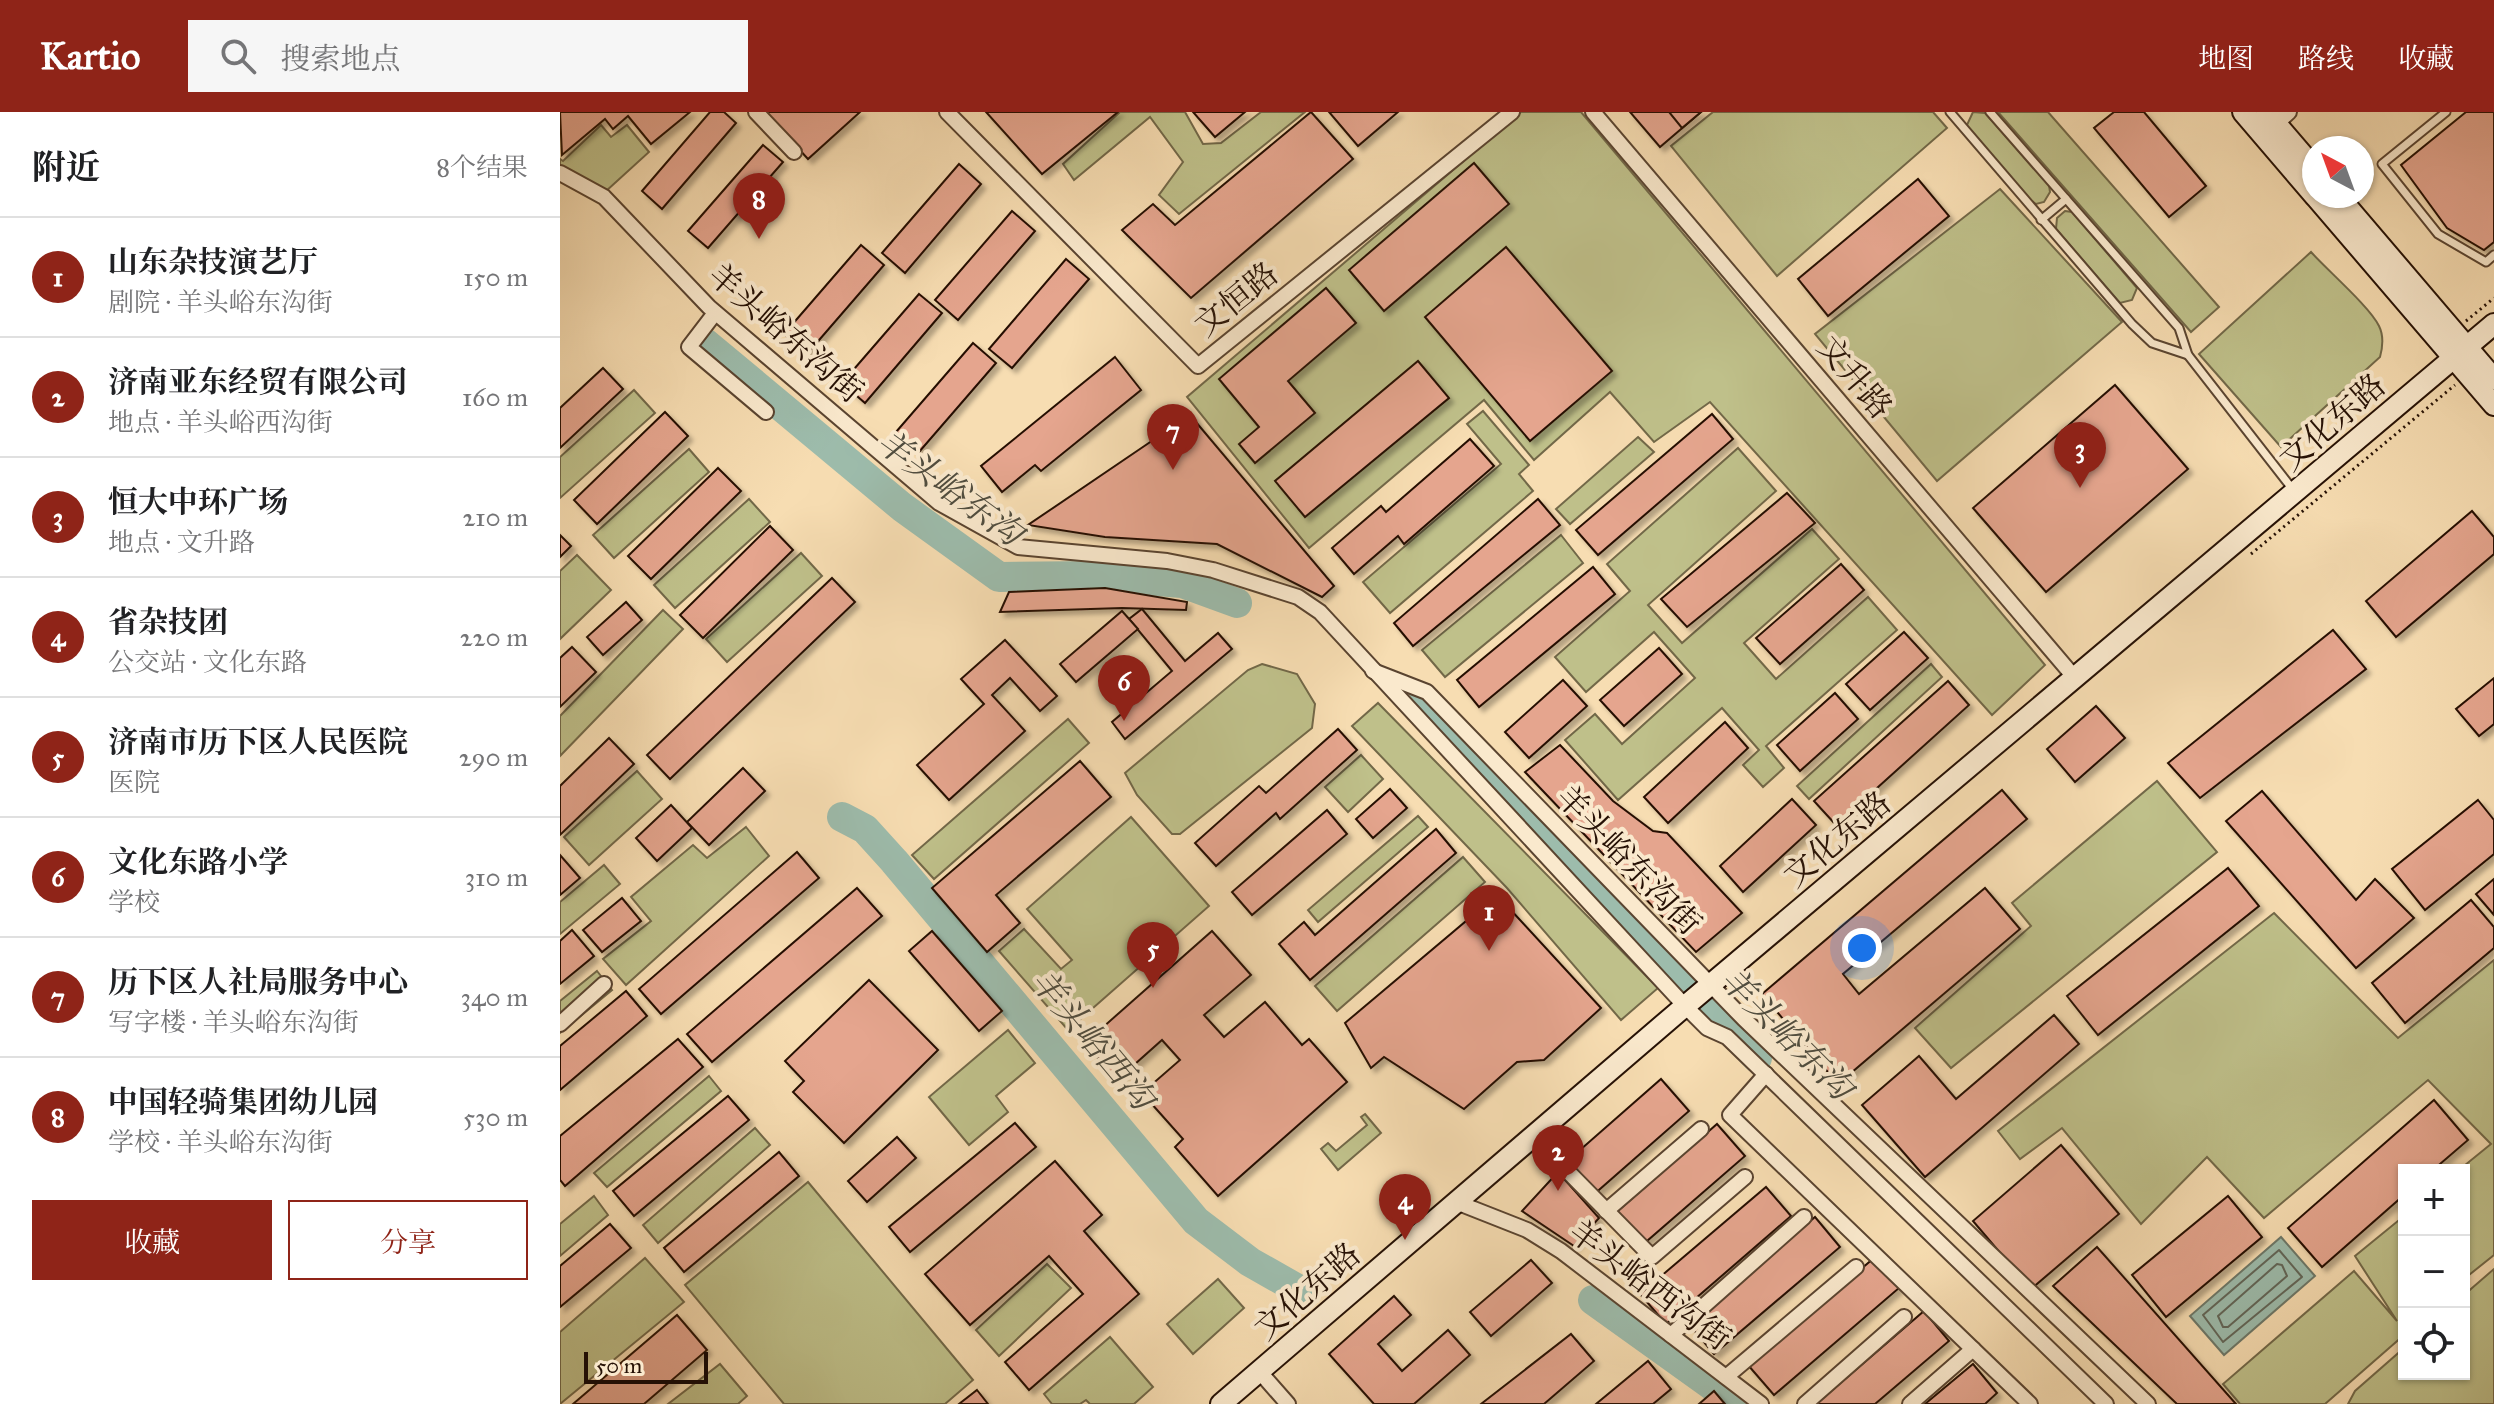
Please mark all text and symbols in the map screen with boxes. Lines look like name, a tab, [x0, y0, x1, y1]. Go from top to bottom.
search box	[188, 20, 748, 92]
text: Kartio	[40, 33, 140, 79]
icon: search	[216, 34, 260, 78]
text: 搜索地点	[280, 41, 400, 77]
text: 地图	[2198, 41, 2254, 76]
text: 路线	[2298, 41, 2354, 76]
text: 收藏	[2398, 41, 2454, 76]
north arrow	[2302, 136, 2374, 208]
text: 附近	[32, 147, 100, 188]
text: 8个结果	[436, 151, 528, 183]
pin: 8	[733, 173, 785, 239]
text: 山东杂技演艺厅	[108, 244, 318, 280]
street label: 文恒路	[1187, 254, 1286, 345]
street label: 羊头峪东沟街	[700, 256, 871, 411]
text: 1	[53, 261, 63, 293]
text: 150 m	[463, 261, 528, 293]
text: 剧院 · 羊头峪东沟街	[108, 286, 333, 318]
street label: 文升路	[1809, 328, 1900, 427]
text: 济南亚东经贸有限公司	[108, 364, 408, 400]
street label: 文化东路	[2271, 366, 2393, 479]
text: 2	[52, 381, 64, 413]
text: 160 m	[462, 381, 528, 413]
pin: 7	[1147, 404, 1199, 470]
text: 地点 · 羊头峪西沟街	[108, 406, 333, 438]
water label: 羊头峪东沟	[869, 421, 1035, 557]
pin: 3	[2054, 422, 2106, 488]
text: 恒大中环广场	[108, 484, 288, 520]
text: 3	[53, 501, 63, 533]
text: 210 m	[462, 501, 528, 533]
text: 地点 · 文升路	[108, 526, 255, 558]
text: 省杂技团	[108, 604, 228, 640]
text: 4	[51, 621, 65, 653]
text: 220 m	[460, 621, 528, 653]
text: 公交站 · 文化东路	[108, 646, 307, 678]
pin: 6	[1098, 655, 1150, 721]
text: 济南市历下区人民医院	[108, 724, 408, 760]
text: 5	[52, 741, 64, 773]
text: 290 m	[459, 741, 528, 773]
text: 医院	[108, 766, 160, 798]
street label: 羊头峪东沟街	[1548, 778, 1709, 943]
street label: 文化东路	[1776, 783, 1899, 895]
text: 文化东路小学	[108, 844, 288, 880]
text: 6	[51, 861, 65, 893]
text: 310 m	[465, 861, 528, 893]
pin: 1	[1463, 885, 1515, 951]
text: 学校	[108, 886, 160, 918]
pin: 5	[1127, 922, 1179, 988]
your location	[1842, 928, 1882, 968]
water label: 羊头峪东沟	[1712, 959, 1865, 1111]
water label: 羊头峪西沟	[1022, 961, 1166, 1121]
text: 历下区人社局服务中心	[108, 964, 408, 1000]
text: 7	[51, 981, 65, 1013]
text: 340 m	[461, 981, 528, 1013]
text: 写字楼 · 羊头峪东沟街	[108, 1006, 359, 1038]
text: 中国轻骑集团幼儿园	[108, 1084, 378, 1120]
text: 8	[51, 1101, 65, 1133]
text: 530 m	[463, 1101, 528, 1133]
pin: 2	[1532, 1125, 1584, 1191]
text: 学校 · 羊头峪东沟街	[108, 1126, 333, 1158]
map controls	[2398, 1164, 2470, 1380]
button: +	[2398, 1164, 2470, 1236]
pin: 4	[1379, 1174, 1431, 1240]
button: 收藏	[32, 1200, 272, 1280]
button: 分享	[288, 1200, 528, 1280]
street label: 羊头峪西沟街	[1561, 1212, 1738, 1359]
street label: 文化东路	[1246, 1235, 1368, 1348]
button: −	[2398, 1236, 2470, 1308]
button: locate	[2398, 1308, 2470, 1380]
scale bar	[584, 1348, 708, 1384]
text: 50 m	[596, 1352, 642, 1379]

